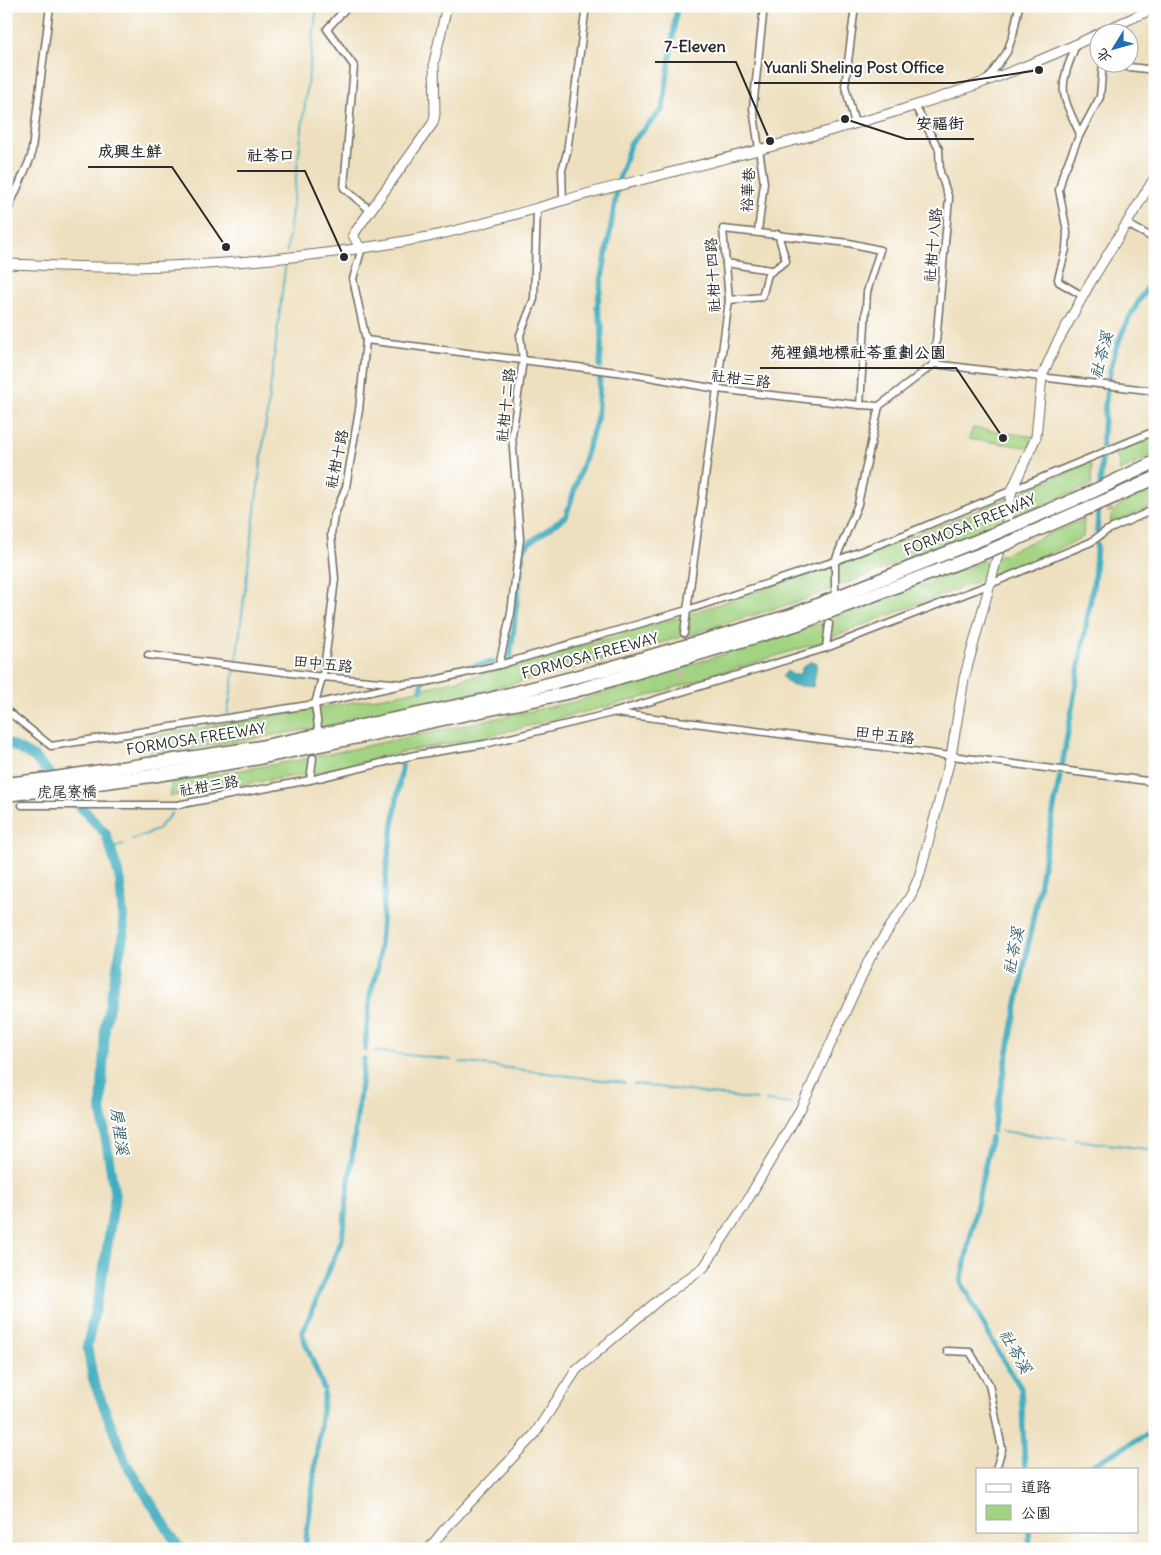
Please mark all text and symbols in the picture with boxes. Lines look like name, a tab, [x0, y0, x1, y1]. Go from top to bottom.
north arrow	[1088, 22, 1138, 72]
callout: 7-Eleven	[655, 31, 736, 62]
text: 7-Eleven	[664, 36, 726, 56]
text: 北	[1092, 45, 1115, 67]
callout: Yuanli Sheling Post Office	[754, 52, 954, 83]
text: Yuanli Sheling Post Office	[763, 57, 944, 78]
callout: 安福街	[906, 108, 974, 139]
text: 安福街	[916, 113, 964, 133]
callout: 成興生鮮	[88, 136, 172, 167]
callout: 社苓口	[237, 140, 305, 171]
text: 成興生鮮	[98, 141, 162, 161]
text: 社苓口	[247, 145, 295, 165]
street label: 裕華巷	[737, 167, 758, 213]
street label: 社柑十八路	[920, 207, 945, 283]
street label: 社柑十四路	[701, 237, 724, 313]
water label: 社苓溪	[1085, 328, 1117, 381]
callout: 苑裡鎮地標社苓重劃公園	[760, 337, 956, 368]
text: 苑裡鎮地標社苓重劃公園	[770, 342, 946, 362]
street label: 社柑三路	[710, 365, 772, 392]
street label: 社柑十二路	[492, 367, 519, 443]
street label: 社柑十路	[321, 428, 352, 490]
street label: FORMOSA FREEWAY	[901, 489, 1039, 560]
street label: FORMOSA FREEWAY	[519, 628, 661, 683]
street label: 田中五路	[292, 651, 354, 676]
street label: FORMOSA FREEWAY	[125, 718, 268, 759]
street label: 田中五路	[854, 721, 916, 748]
street label: 社柑三路	[178, 771, 240, 800]
street label: 虎尾寮橋	[37, 781, 97, 802]
water label: 社苓溪	[999, 925, 1028, 976]
water label: 房裡溪	[107, 1106, 133, 1157]
water label: 社苓溪	[995, 1325, 1037, 1378]
legend	[976, 1468, 1138, 1532]
text: 道路	[1021, 1477, 1051, 1496]
text: 公園	[1021, 1503, 1051, 1522]

